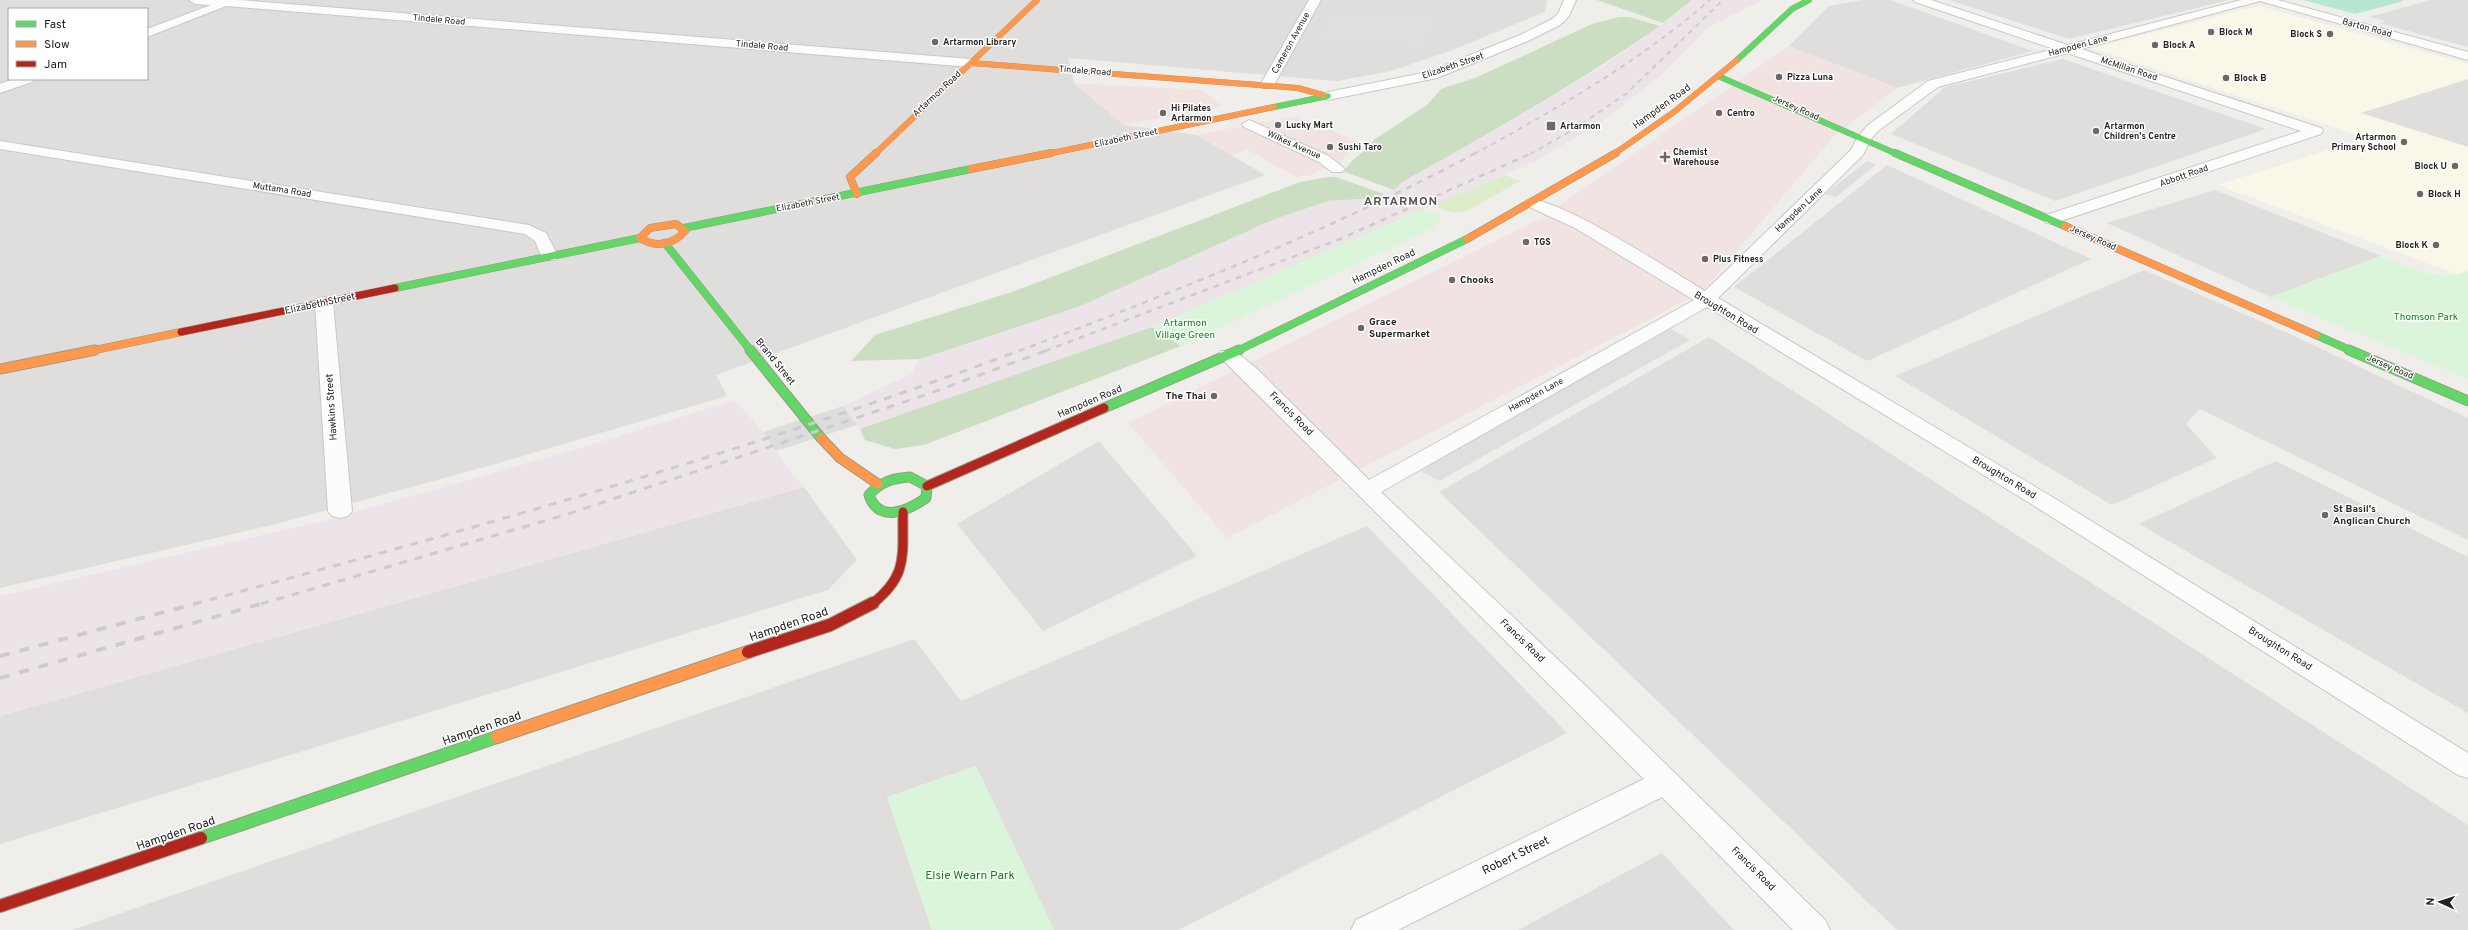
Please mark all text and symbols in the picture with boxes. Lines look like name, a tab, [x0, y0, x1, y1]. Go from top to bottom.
legend	[8, 8, 148, 80]
street label: Cameron Avenue	[1270, 10, 1312, 76]
street label: Tindale Road	[412, 12, 466, 28]
street label: Barton Road	[2341, 16, 2393, 40]
text: Fast	[44, 17, 66, 33]
marker: Block M	[2206, 27, 2216, 37]
place label: Block M	[2219, 27, 2252, 38]
place label: Block S	[2290, 29, 2322, 40]
marker: Block S	[2325, 29, 2335, 39]
street label: Hampden Lane	[2047, 33, 2109, 59]
text: Slow	[44, 37, 70, 53]
marker: Artarmon Library	[930, 37, 940, 47]
place label: Artarmon Library	[943, 37, 1016, 48]
street label: Tindale Road	[735, 38, 789, 54]
marker: Block A	[2150, 40, 2160, 50]
place label: Block A	[2163, 40, 2196, 51]
street label: Elizabeth Street	[1421, 50, 1485, 82]
street label: McMillan Road	[2099, 55, 2159, 83]
text: Jam	[44, 57, 67, 73]
street label: Tindale Road	[1058, 64, 1112, 78]
street label: Artarmon Road	[911, 69, 963, 119]
marker: Pizza Luna	[1774, 72, 1784, 82]
place label: Pizza Luna	[1787, 72, 1833, 83]
marker: Block B	[2221, 73, 2231, 83]
place label: Block B	[2234, 73, 2266, 84]
street label: Hampden Road	[1630, 82, 1694, 132]
street label: Jersey Road	[1771, 93, 1821, 123]
place label: Hi Pilates Artarmon	[1171, 103, 1212, 124]
marker: Hi Pilates Artarmon	[1158, 108, 1168, 118]
marker: Centro	[1714, 108, 1724, 118]
place label: Centro	[1727, 108, 1755, 119]
marker: Lucky Mart	[1273, 120, 1283, 130]
place label: Lucky Mart	[1286, 120, 1334, 131]
marker: Artarmon	[1545, 120, 1557, 132]
place label: Artarmon	[1560, 121, 1601, 132]
place label: Artarmon Children's Centre	[2104, 121, 2176, 142]
street label: Elizabeth Street	[1093, 126, 1159, 150]
marker: Artarmon Children's Centre	[2091, 126, 2101, 136]
street label: Wilkes Avenue	[1265, 128, 1323, 162]
place label: Artarmon Primary School	[2331, 132, 2396, 153]
marker: Artarmon Primary School	[2399, 137, 2409, 147]
marker: Sushi Taro	[1325, 142, 1335, 152]
place label: Sushi Taro	[1338, 142, 1382, 153]
place label: Chemist Warehouse	[1673, 147, 1719, 168]
marker: Chemist Warehouse	[1660, 152, 1670, 162]
place label: Block U	[2414, 161, 2447, 172]
marker: Block U	[2450, 161, 2460, 171]
street label: Abbott Road	[2158, 163, 2210, 189]
street label: Muttama Road	[252, 180, 312, 200]
street label: Hampden Lane	[1773, 185, 1825, 235]
marker: Block H	[2415, 189, 2425, 199]
place label: Block H	[2428, 189, 2461, 200]
street label: Elizabeth Street	[775, 191, 841, 215]
district label: ARTARMON	[1364, 194, 1438, 210]
street label: Jersey Road	[2068, 223, 2118, 253]
marker: TGS	[1521, 237, 1531, 247]
place label: TGS	[1534, 237, 1551, 248]
place label: Block K	[2395, 240, 2429, 251]
marker: Block K	[2431, 240, 2441, 250]
street label: Hampden Road	[1350, 246, 1418, 288]
marker: Plus Fitness	[1700, 254, 1710, 264]
place label: Plus Fitness	[1713, 254, 1763, 265]
place label: Chooks	[1460, 274, 1494, 287]
marker: Chooks	[1447, 275, 1457, 285]
street label: Broughton Road	[1691, 289, 1761, 337]
street label: Elizabeth Street	[284, 290, 357, 318]
park label: Thomson Park	[2394, 311, 2458, 324]
place label: Grace Supermarket	[1369, 316, 1430, 341]
park label: Artarmon Village Green	[1155, 317, 1215, 342]
marker: Grace Supermarket	[1356, 323, 1366, 333]
street label: Brand Street	[752, 336, 798, 388]
street label: Jersey Road	[2365, 352, 2415, 382]
street label: Hawkins Street	[323, 373, 341, 441]
street label: Hampden Lane	[1507, 375, 1565, 415]
street label: Hampden Road	[1056, 383, 1124, 421]
street label: Francis Road	[1266, 389, 1316, 439]
place label: The Thai	[1166, 390, 1206, 403]
marker: The Thai	[1209, 391, 1219, 401]
street label: Broughton Road	[1969, 454, 2039, 502]
place label: St Basil's Anglican Church	[2333, 503, 2411, 528]
marker: St Basil's Anglican Church	[2320, 510, 2330, 520]
street label: Hampden Road	[747, 604, 831, 646]
street label: Francis Road	[1497, 616, 1547, 666]
street label: Broughton Road	[2246, 624, 2314, 674]
street label: Hampden Road	[440, 708, 524, 750]
street label: Hampden Road	[134, 813, 218, 855]
street label: Robert Street	[1480, 833, 1552, 879]
street label: Francis Road	[1728, 844, 1778, 894]
park label: Elsie Wearn Park	[925, 868, 1015, 884]
north arrow	[2420, 882, 2460, 922]
text: N	[2424, 897, 2438, 906]

